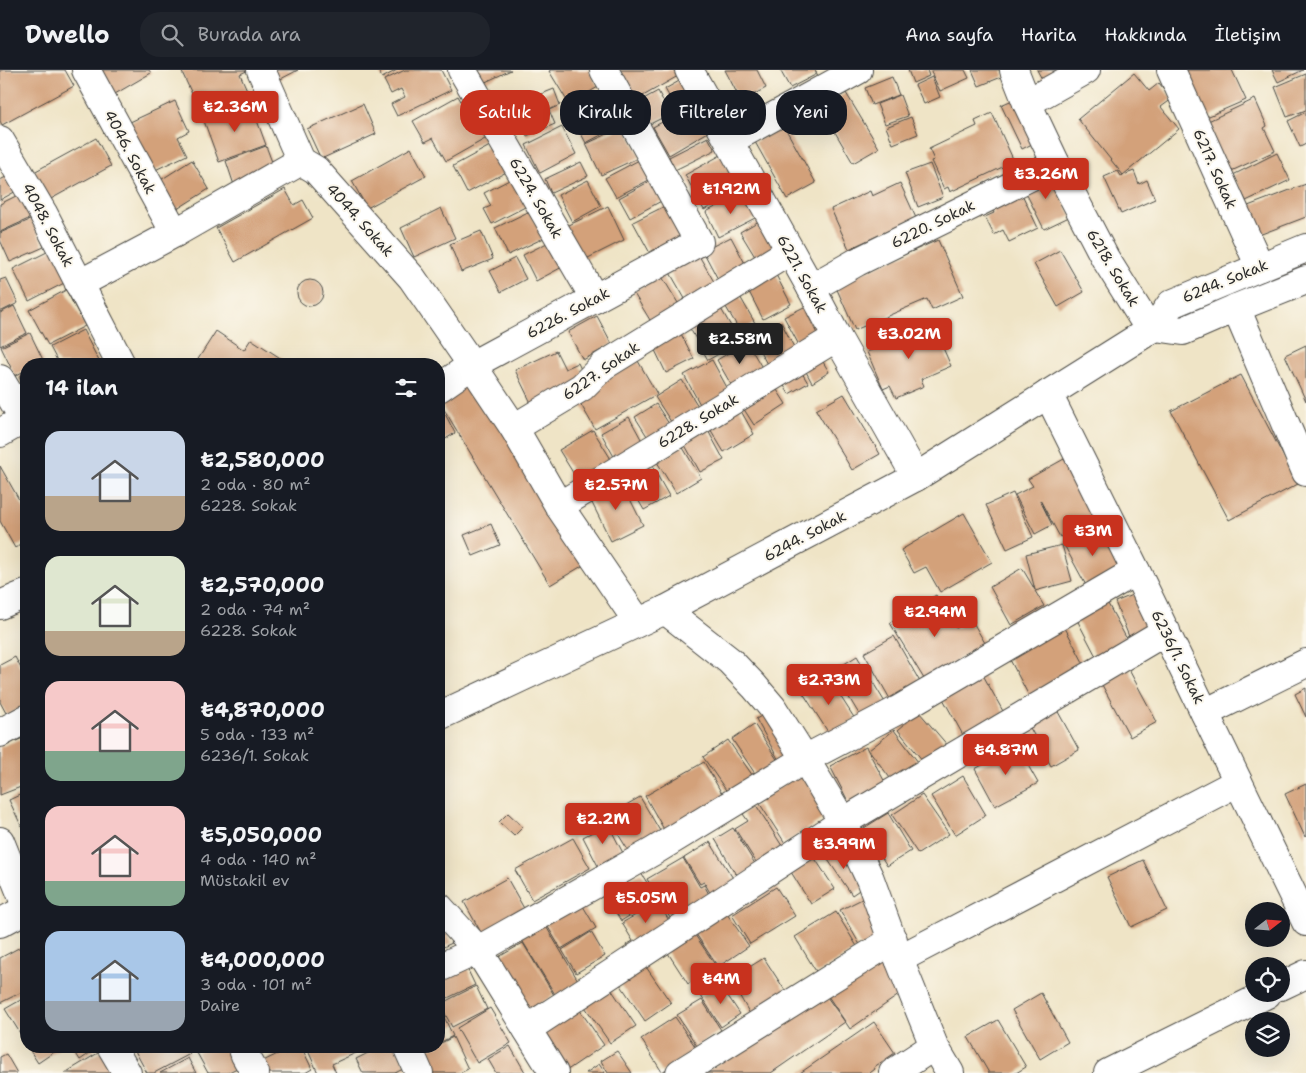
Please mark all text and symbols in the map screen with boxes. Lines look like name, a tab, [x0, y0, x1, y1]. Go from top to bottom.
search box	[140, 12, 490, 57]
text: Dwello	[25, 19, 110, 51]
icon: search	[158, 21, 186, 49]
text: Burada ara	[198, 22, 300, 47]
text: Ana sayfa	[905, 23, 993, 47]
text: Harita	[1021, 23, 1076, 47]
text: Hakkında	[1104, 23, 1187, 47]
text: İletişim	[1215, 23, 1281, 47]
pin: ₺2.36M	[194, 90, 276, 133]
chip: Satılık	[460, 90, 550, 135]
chip: Kiralık	[560, 90, 651, 135]
chip: Filtreler	[661, 90, 766, 135]
chip: Yeni	[776, 90, 847, 135]
text: ₺2.36M	[203, 96, 267, 117]
street label: 4046. Sokak	[99, 106, 161, 198]
street label: 6217. Sokak	[1188, 126, 1242, 212]
street label: 6224. Sokak	[505, 154, 567, 242]
pin: ₺3.26M	[1005, 158, 1087, 200]
text: ₺3.26M	[1014, 163, 1078, 184]
pin: ₺1.92M	[690, 172, 772, 215]
text: ₺1.92M	[702, 178, 760, 199]
street label: 4044. Sokak	[322, 179, 398, 261]
street label: 4048. Sokak	[17, 180, 79, 270]
street label: 6220. Sokak	[888, 195, 978, 253]
street label: 6218. Sokak	[1082, 225, 1144, 311]
street label: 6221. Sokak	[772, 231, 832, 317]
street label: 6244. Sokak	[1179, 255, 1271, 307]
street label: 6226. Sokak	[523, 283, 613, 343]
pin: ₺3.02M	[868, 318, 950, 360]
pin: ₺2.58M	[699, 322, 781, 365]
text: ₺3.02M	[877, 323, 941, 344]
text: ₺2.58M	[708, 328, 772, 349]
street label: 6227. Sokak	[559, 337, 643, 405]
text: 14 ilan	[45, 374, 118, 402]
icon: filters	[392, 374, 420, 402]
street label: 6228. Sokak	[654, 389, 742, 453]
text: ₺2,580,000	[200, 446, 325, 474]
icon: home	[85, 451, 145, 511]
pin: ₺2.57M	[575, 468, 657, 511]
text: 2 oda · 80 m²	[200, 474, 311, 495]
text: ₺2.57M	[584, 474, 648, 495]
text: 6228. Sokak	[200, 495, 297, 516]
street label: 6244. Sokak	[760, 506, 850, 566]
pin: ₺3M	[1069, 514, 1117, 557]
text: ₺3M	[1074, 520, 1112, 541]
text: ₺2,570,000	[200, 571, 325, 599]
icon: home	[85, 576, 145, 636]
pin: ₺2.94M	[894, 596, 976, 638]
text: 2 oda · 74 m²	[200, 599, 310, 620]
text: ₺2.94M	[903, 601, 967, 622]
street label: 6236/1. Sokak	[1147, 607, 1209, 707]
text: 6228. Sokak	[200, 620, 297, 641]
pin: ₺2.73M	[788, 664, 870, 706]
text: ₺2.73M	[798, 669, 860, 690]
text: ₺4,870,000	[200, 696, 325, 724]
icon: home	[85, 701, 145, 761]
text: 5 oda · 133 m²	[200, 724, 314, 745]
pin: ₺4.87M	[965, 734, 1047, 776]
text: ₺4.87M	[974, 739, 1038, 760]
text: 6236/1. Sokak	[200, 745, 309, 766]
pin: ₺2.2M	[568, 802, 638, 845]
text: ₺2.2M	[576, 808, 630, 829]
text: ₺5,050,000	[200, 821, 322, 849]
icon: home	[85, 826, 145, 886]
pin: ₺3.99M	[803, 828, 885, 870]
text: ₺3.99M	[813, 833, 875, 854]
text: 4 oda · 140 m²	[200, 849, 317, 870]
text: Müstakil ev	[200, 870, 290, 891]
pin: ₺5.05M	[605, 882, 687, 924]
text: ₺5.05M	[615, 887, 677, 908]
north arrow	[1245, 902, 1290, 948]
map controls	[1245, 902, 1290, 1057]
text: ₺4,000,000	[200, 946, 325, 974]
icon: home	[85, 951, 145, 1011]
button: locate	[1245, 957, 1290, 1002]
pin: ₺4M	[697, 962, 745, 1005]
text: ₺4M	[702, 968, 740, 989]
text: 3 oda · 101 m²	[200, 974, 312, 995]
text: Daire	[200, 995, 240, 1016]
button: layers	[1245, 1012, 1290, 1057]

